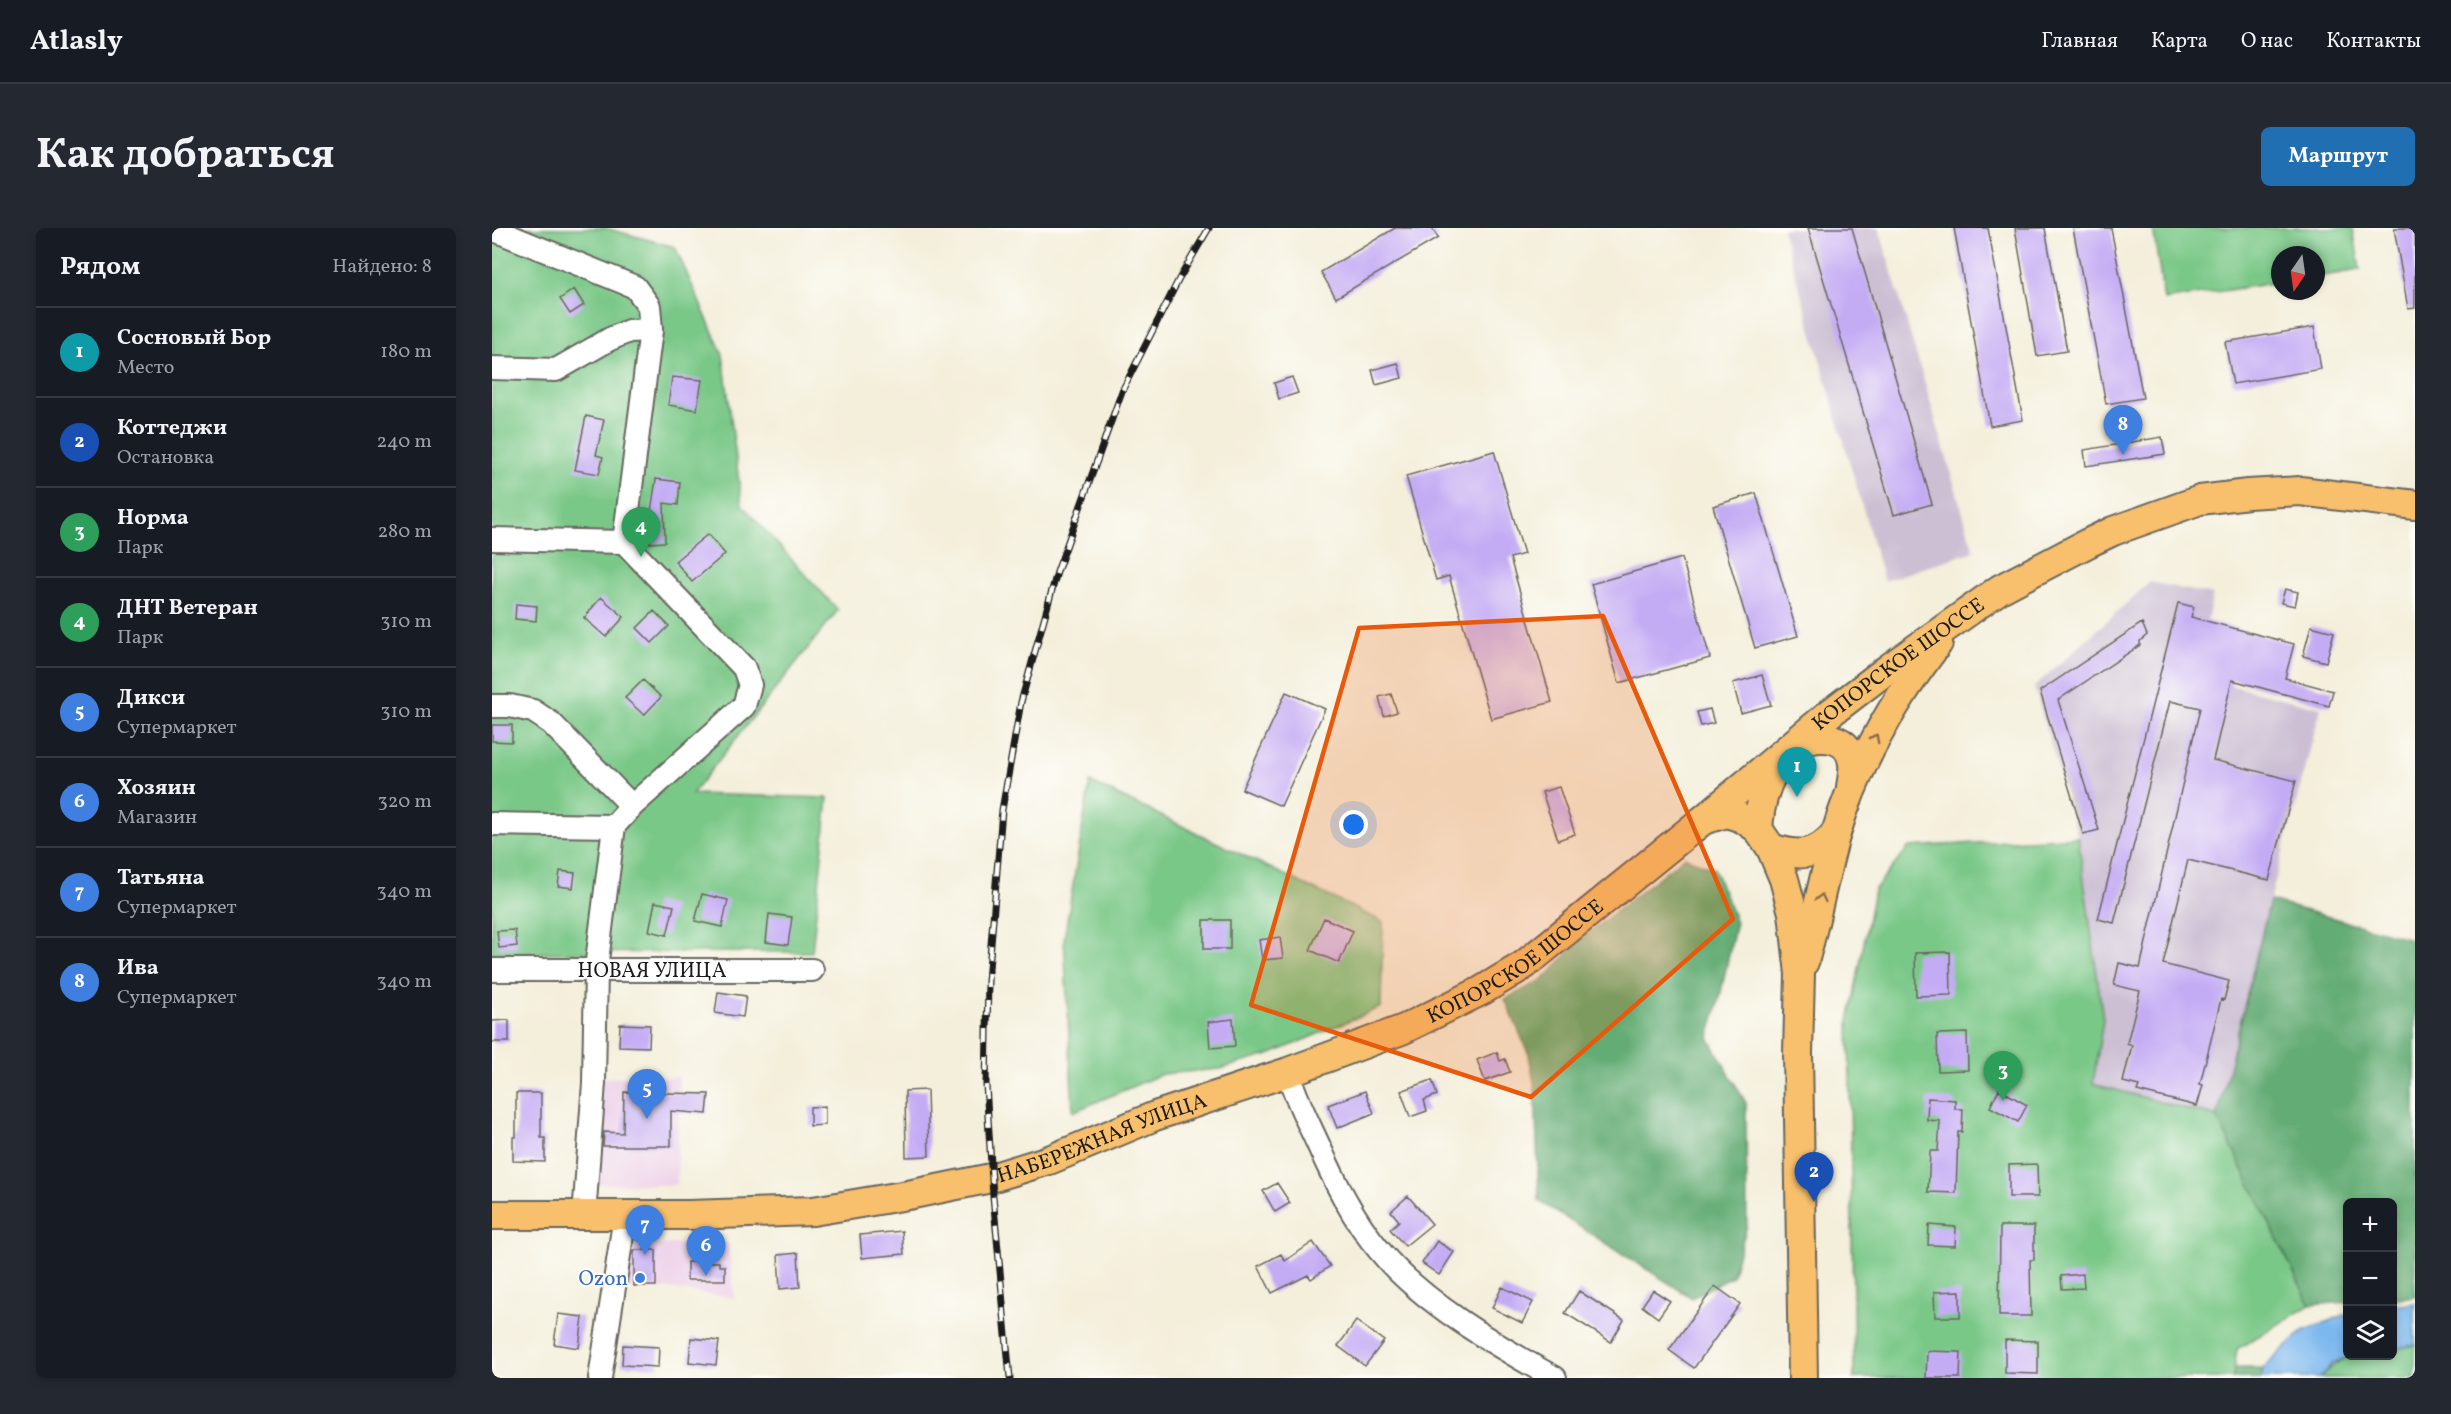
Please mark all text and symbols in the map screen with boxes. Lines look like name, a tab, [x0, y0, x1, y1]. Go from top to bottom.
text: Atlasly	[30, 22, 123, 61]
text: Главная	[2041, 27, 2118, 56]
text: Карта	[2151, 27, 2208, 56]
text: О нас	[2241, 27, 2293, 56]
text: Контакты	[2326, 27, 2421, 56]
text: Как добраться	[36, 127, 335, 186]
button: Маршрут	[2261, 127, 2415, 186]
north arrow	[2271, 246, 2325, 300]
text: Рядом	[60, 249, 140, 285]
text: Найдено: 8	[332, 253, 432, 281]
text: Сосновый Бор	[117, 323, 271, 354]
text: 1	[75, 338, 84, 366]
text: 180 m	[380, 338, 432, 366]
text: Место	[117, 354, 174, 382]
pin: 8	[2104, 406, 2142, 455]
text: Коттеджи	[117, 413, 227, 444]
text: 2	[74, 428, 85, 456]
text: 240 m	[377, 428, 432, 456]
text: Остановка	[117, 444, 214, 472]
text: Норма	[117, 503, 189, 534]
pin: 4	[622, 508, 660, 557]
text: 3	[74, 518, 85, 546]
text: 280 m	[377, 518, 432, 546]
text: Парк	[117, 534, 163, 562]
street label: КОПОРСКОЕ ШОССЕ	[1806, 591, 1991, 738]
text: ДНТ Ветеран	[117, 593, 258, 624]
text: 4	[73, 608, 86, 636]
text: 310 m	[380, 608, 432, 636]
text: Парк	[117, 624, 163, 652]
text: Дикси	[117, 683, 185, 714]
text: 5	[75, 698, 84, 726]
text: 310 m	[380, 698, 432, 726]
text: Супермаркет	[117, 714, 237, 742]
one-way arrow	[1868, 734, 1880, 745]
pin: 1	[1778, 748, 1816, 797]
text: Хозяин	[117, 773, 196, 804]
text: 6	[74, 788, 85, 816]
text: 320 m	[377, 788, 432, 816]
text: Магазин	[117, 804, 197, 832]
your location	[1339, 810, 1368, 839]
text: Татьяна	[117, 863, 205, 894]
text: 7	[75, 878, 84, 906]
text: 340 m	[376, 878, 432, 906]
street label: КОПОРСКОЕ ШОССЕ	[1422, 893, 1611, 1032]
one-way arrow	[1814, 893, 1827, 903]
text: Супермаркет	[117, 894, 237, 922]
text: Ива	[117, 953, 159, 984]
street label: НОВАЯ УЛИЦА	[578, 957, 727, 986]
text: 8	[74, 968, 85, 996]
text: 340 m	[376, 968, 432, 996]
text: Супермаркет	[117, 984, 237, 1012]
pin: 3	[1984, 1052, 2022, 1101]
pin: 5	[628, 1070, 666, 1119]
street label: НАБЕРЕЖНАЯ УЛИЦА	[993, 1087, 1211, 1191]
pin: 2	[1794, 1152, 1834, 1202]
map controls	[2343, 1198, 2397, 1360]
button: +	[2343, 1198, 2397, 1252]
pin: 7	[626, 1206, 664, 1255]
pin: 6	[686, 1226, 726, 1276]
button: −	[2343, 1252, 2397, 1306]
place label: Ozon	[578, 1265, 628, 1294]
marker: Ozon	[633, 1271, 647, 1285]
button: layers	[2343, 1306, 2397, 1360]

